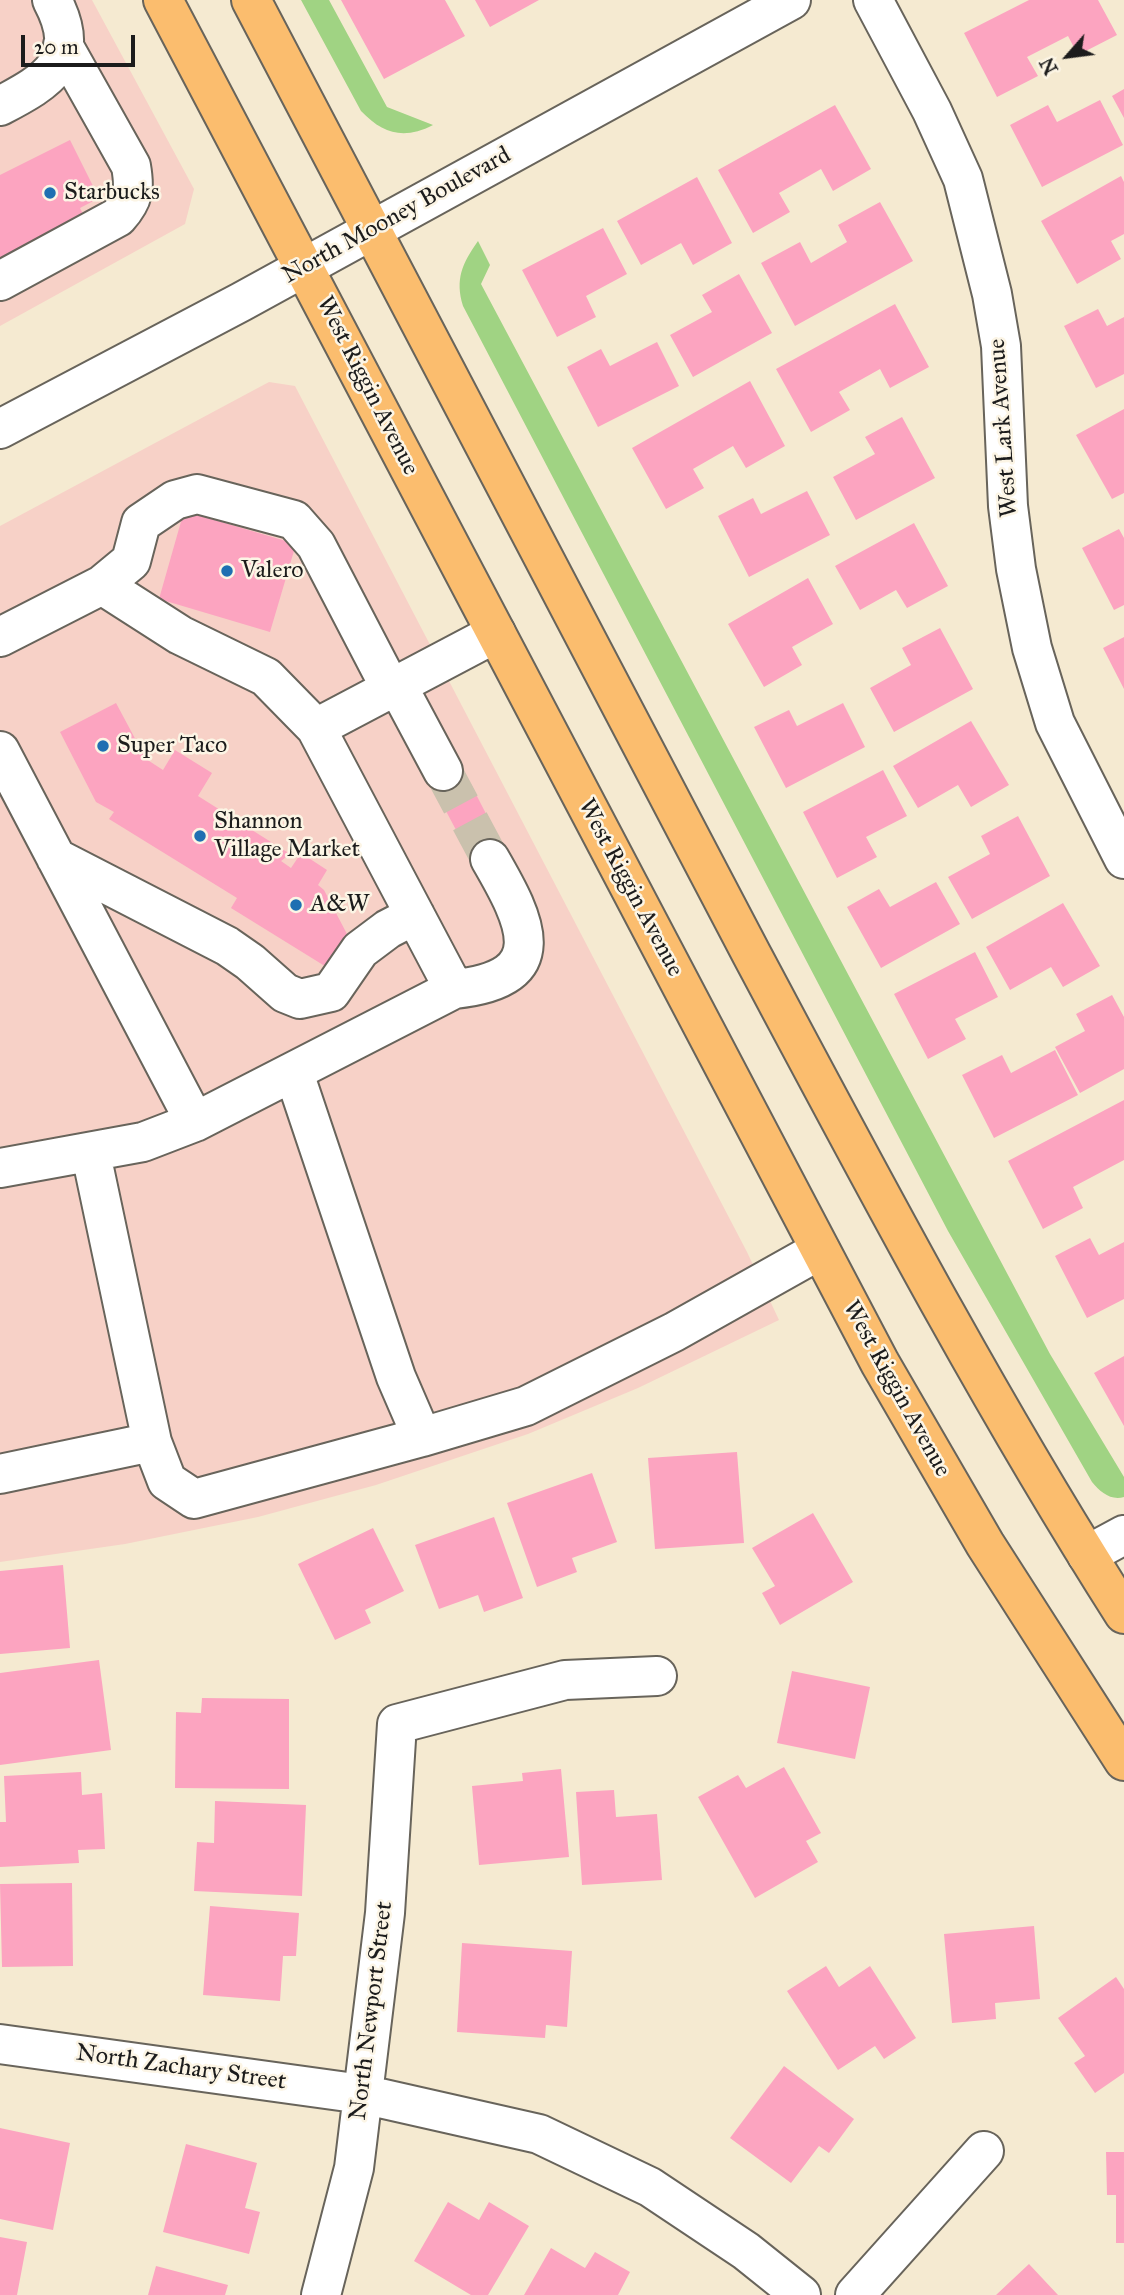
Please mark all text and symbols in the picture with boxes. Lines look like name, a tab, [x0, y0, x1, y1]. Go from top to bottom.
scale bar	[24, 21, 138, 65]
north arrow	[1033, 21, 1103, 91]
text: 20 m	[34, 34, 79, 60]
text: N	[1035, 54, 1063, 79]
street label: North Mooney Boulevard	[278, 141, 516, 291]
place label: Starbucks	[64, 179, 160, 207]
marker: Starbucks	[42, 185, 58, 201]
street label: West Riggin Avenue	[309, 292, 425, 480]
street label: West Lark Avenue	[983, 338, 1025, 518]
place label: Valero	[241, 557, 304, 585]
marker: Valero	[219, 563, 235, 579]
place label: Super Taco	[117, 732, 227, 760]
marker: Super Taco	[95, 738, 111, 754]
street label: West Riggin Avenue	[571, 794, 689, 982]
place label: Shannon Village Market	[214, 808, 360, 864]
marker: Shannon Village Market	[192, 828, 208, 844]
place label: A&W	[310, 891, 369, 919]
marker: A&W	[288, 897, 304, 913]
street label: West Riggin Avenue	[836, 1296, 956, 1482]
street label: North Newport Street	[344, 1900, 400, 2122]
street label: North Zachary Street	[74, 2039, 288, 2097]

